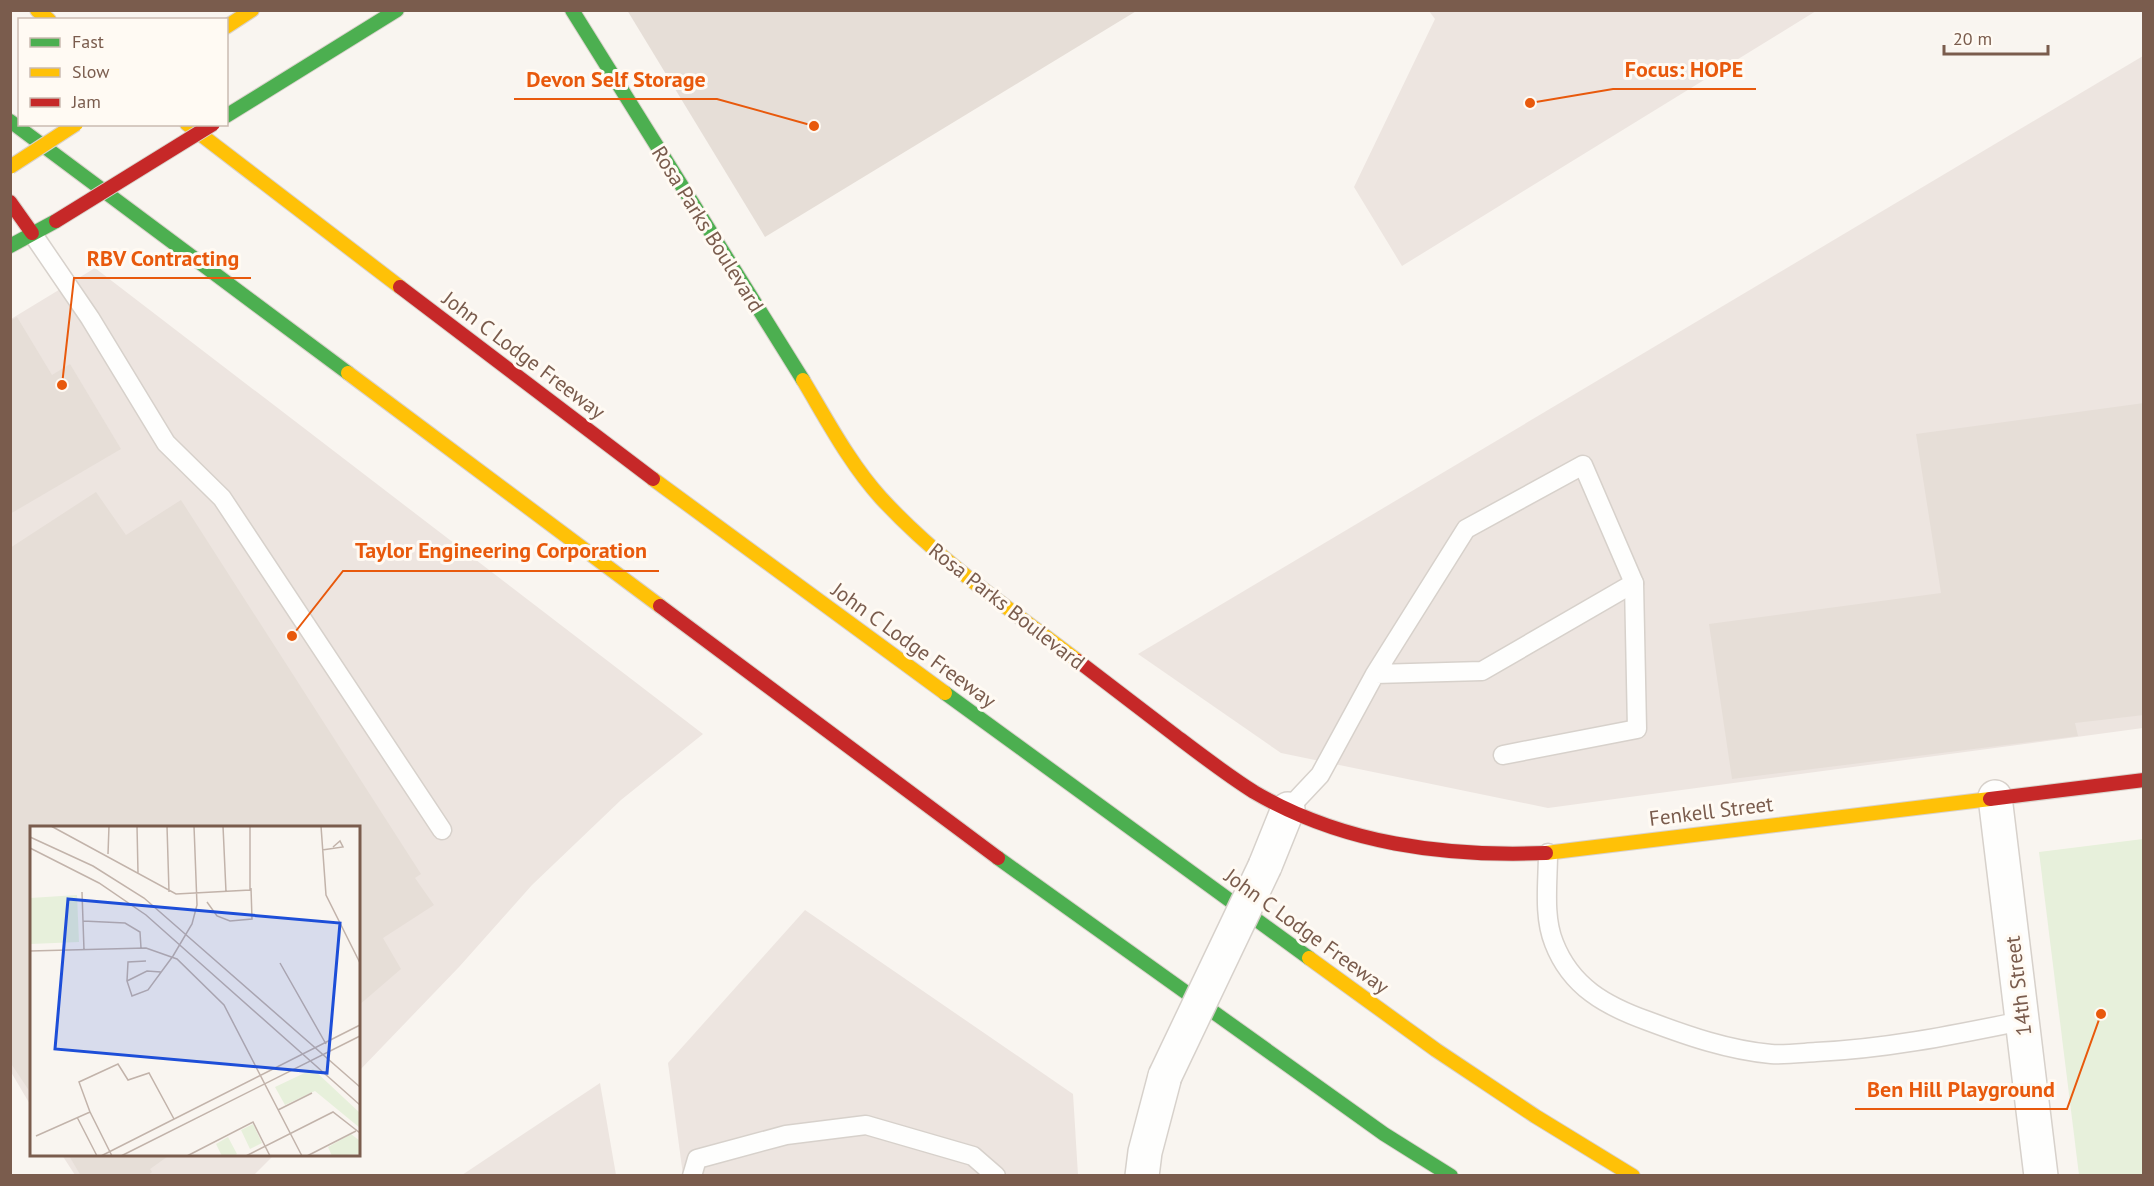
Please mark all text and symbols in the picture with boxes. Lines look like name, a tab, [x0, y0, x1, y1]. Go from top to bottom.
legend	[18, 18, 228, 126]
scale bar	[1944, 18, 2048, 56]
text: 20 m	[1953, 27, 1992, 50]
text: Fast	[72, 30, 104, 53]
callout: Focus: HOPE	[1613, 49, 1756, 89]
text: Focus: HOPE	[1625, 55, 1743, 83]
callout: Devon Self Storage	[514, 59, 717, 99]
text: Slow	[72, 60, 110, 83]
text: Devon Self Storage	[526, 65, 706, 93]
text: Jam	[71, 90, 101, 113]
street label: Rosa Parks Boulevard	[646, 141, 770, 317]
callout: RBV Contracting	[74, 238, 251, 278]
text: RBV Contracting	[87, 244, 239, 272]
street label: John C Lodge Freeway	[436, 284, 611, 425]
callout: Taylor Engineering Corporation	[343, 531, 659, 571]
text: Taylor Engineering Corporation	[355, 536, 647, 564]
street label: Rosa Parks Boulevard	[924, 537, 1090, 675]
street label: John C Lodge Freeway	[826, 576, 1002, 714]
street label: Fenkell Street	[1647, 790, 1775, 832]
inset map	[30, 826, 360, 1156]
street label: John C Lodge Freeway	[1219, 862, 1395, 1000]
street label: 14th Street	[1998, 934, 2038, 1038]
callout: Ben Hill Playground	[1855, 1069, 2067, 1109]
text: Ben Hill Playground	[1867, 1075, 2055, 1103]

